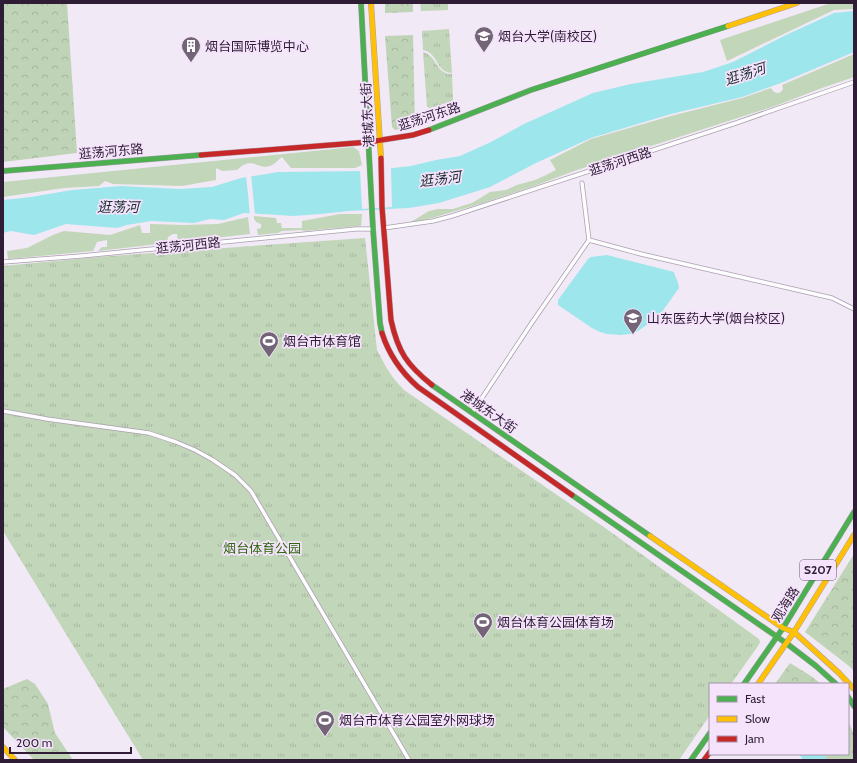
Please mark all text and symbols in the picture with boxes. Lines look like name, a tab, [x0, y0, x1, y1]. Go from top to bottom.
school or university icon: 烟台大学(南校区)	[473, 25, 495, 53]
place label: 烟台大学(南校区)	[498, 28, 597, 44]
building icon: 烟台国际博览中心	[180, 35, 202, 63]
place label: 烟台国际博览中心	[205, 38, 309, 54]
water label: 逛荡河	[722, 58, 771, 89]
street label: 港城东大街	[357, 82, 377, 148]
street label: 逛荡河东路	[396, 98, 462, 134]
street label: 逛荡河东路	[78, 140, 144, 162]
street label: 逛荡河西路	[587, 143, 653, 179]
water label: 逛荡河	[418, 167, 465, 190]
water label: 逛荡河	[97, 198, 142, 216]
street label: 逛荡河西路	[155, 234, 221, 256]
school or university icon: 山东医药大学(烟台校区)	[622, 307, 644, 335]
place label: 山东医药大学(烟台校区)	[647, 310, 785, 326]
sports icon: 烟台市体育馆	[258, 330, 280, 358]
place label: 烟台市体育馆	[283, 333, 361, 349]
street label: 港城东大街	[458, 386, 520, 436]
park label: 烟台体育公园	[223, 540, 301, 556]
road number: S207	[800, 560, 836, 580]
street label: 观海路	[768, 583, 802, 625]
sports icon: 烟台体育公园体育场	[472, 611, 494, 639]
place label: 烟台体育公园体育场	[497, 614, 614, 630]
legend	[709, 683, 849, 755]
text: Fast	[745, 691, 765, 706]
sports icon: 烟台市体育公园室外网球场	[314, 709, 336, 737]
text: Slow	[745, 711, 770, 726]
place label: 烟台市体育公园室外网球场	[339, 712, 495, 728]
scale bar	[10, 729, 131, 755]
text: Jam	[744, 731, 764, 746]
text: 200 m	[16, 735, 52, 750]

